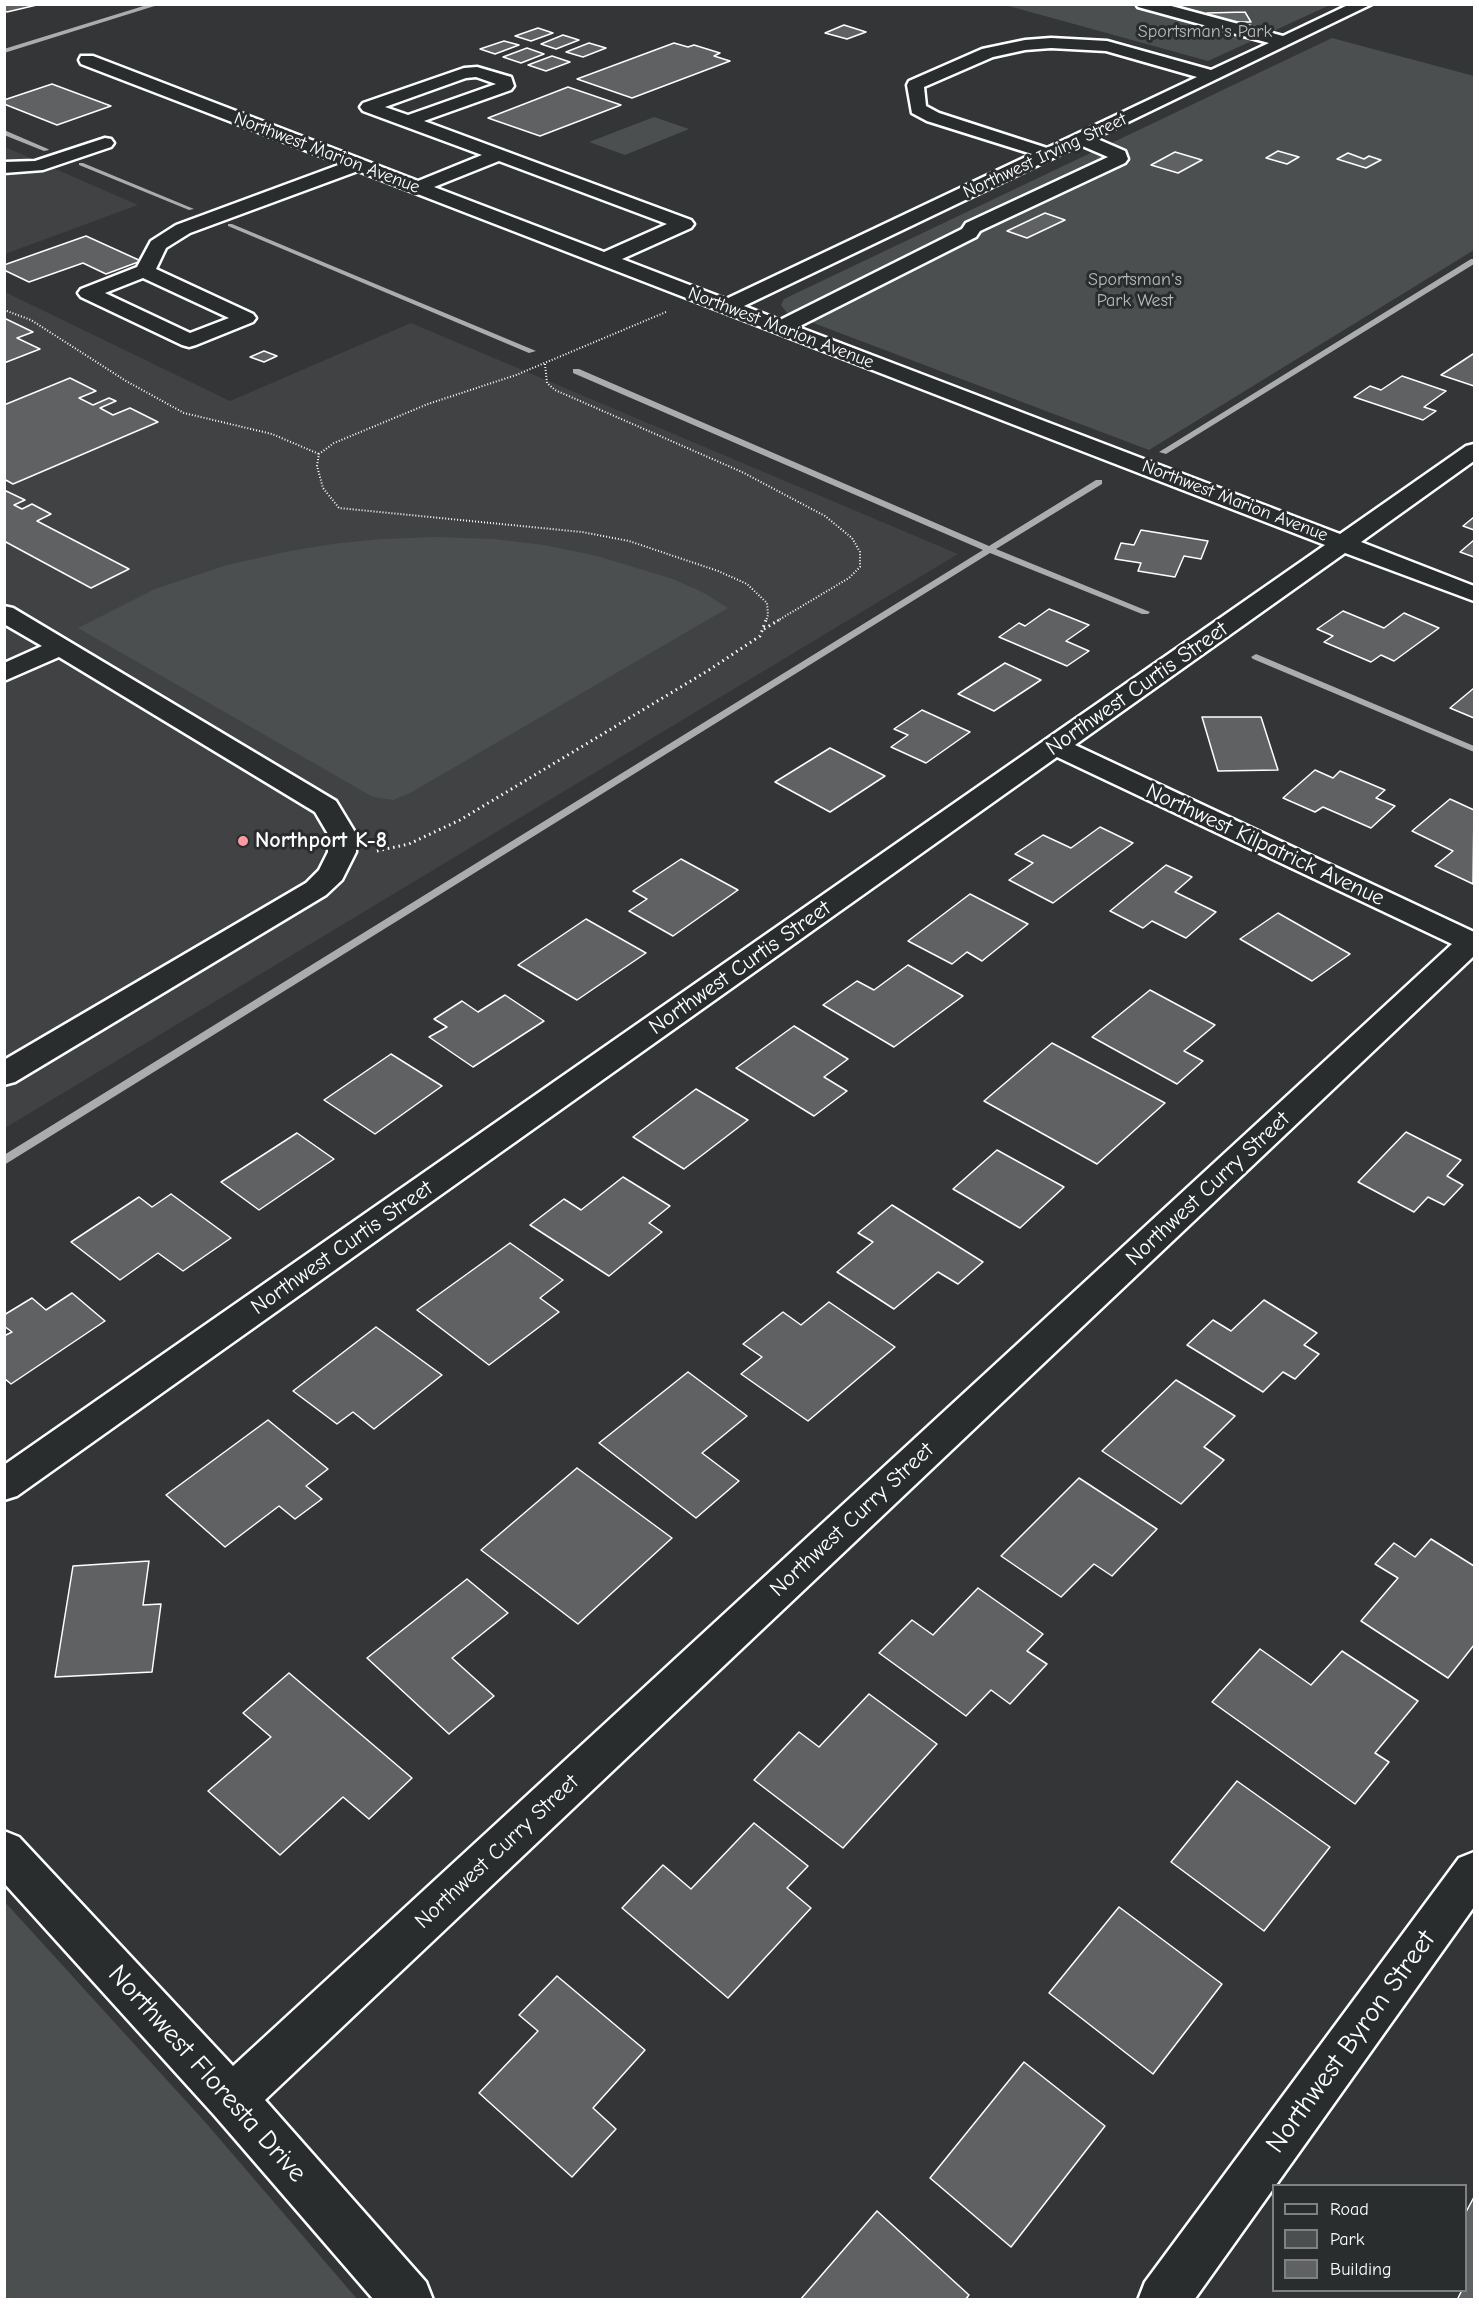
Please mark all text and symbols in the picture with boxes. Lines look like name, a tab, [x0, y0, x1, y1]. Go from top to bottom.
park label: Sportsman's Park	[1138, 21, 1272, 43]
street label: Northwest Marion Avenue	[231, 108, 423, 198]
street label: Northwest Irving Street	[960, 109, 1130, 203]
park label: Sportsman's Park West	[1088, 269, 1182, 312]
street label: Northwest Marion Avenue	[685, 283, 877, 373]
street label: Northwest Marion Avenue	[1139, 456, 1331, 546]
street label: Northwest Curtis Street	[1041, 616, 1233, 762]
street label: Northwest Kilpatrick Avenue	[1141, 778, 1389, 912]
place label: Northport K-8	[255, 828, 387, 854]
marker: Northport K-8	[236, 834, 250, 848]
street label: Northwest Curtis Street	[644, 895, 836, 1041]
street label: Northwest Curry Street	[1121, 1106, 1295, 1272]
street label: Northwest Curtis Street	[246, 1175, 438, 1321]
street label: Northwest Curry Street	[765, 1437, 939, 1603]
street label: Northwest Curry Street	[410, 1769, 584, 1935]
street label: Northwest Byron Street	[1259, 1924, 1443, 2160]
street label: Northwest Floresta Drive	[101, 1959, 313, 2189]
legend	[1272, 2184, 1467, 2292]
text: Road	[1330, 2199, 1369, 2220]
text: Park	[1330, 2229, 1364, 2250]
text: Building	[1330, 2259, 1392, 2280]

